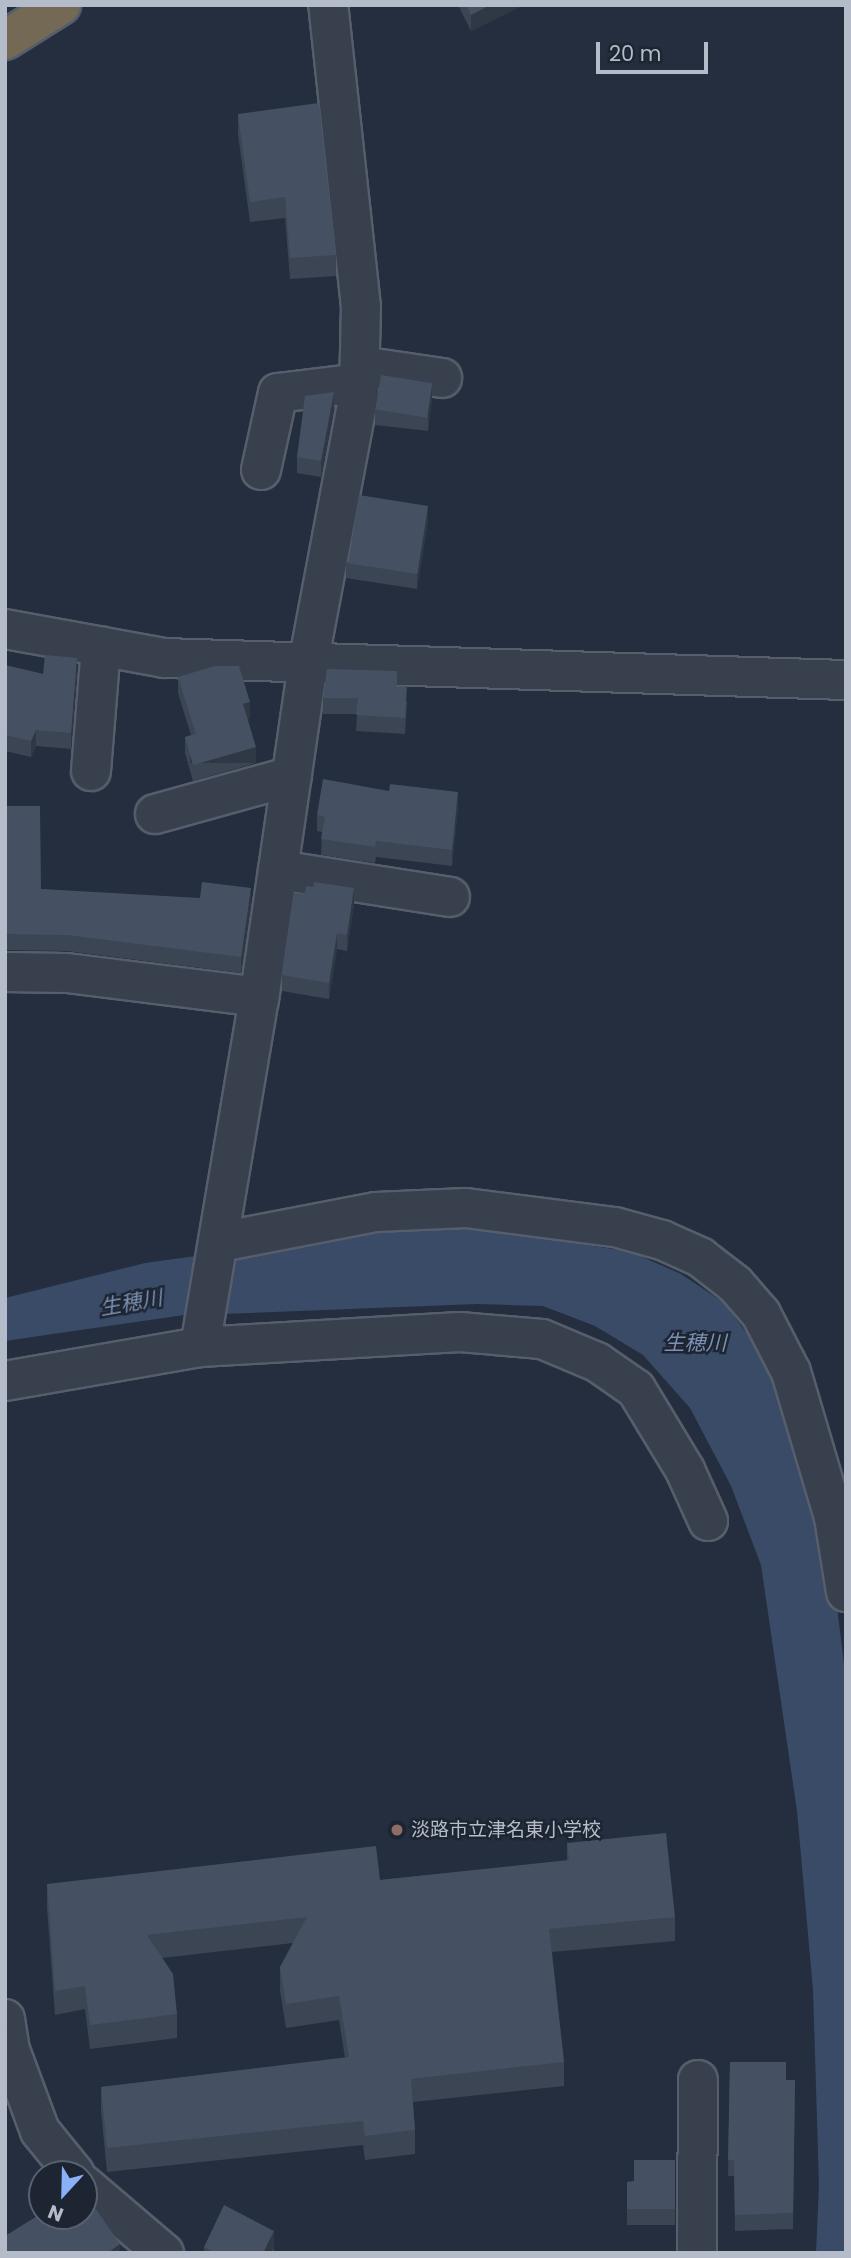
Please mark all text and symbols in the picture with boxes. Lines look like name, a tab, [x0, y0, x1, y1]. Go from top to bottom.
scale bar	[599, 28, 711, 72]
text: 20 m	[609, 39, 662, 68]
water label: 生穂川	[98, 1285, 164, 1321]
water label: 生穂川	[664, 1330, 726, 1356]
place label: 淡路市立津名東小学校	[411, 1819, 601, 1841]
marker: 淡路市立津名東小学校	[389, 1822, 405, 1838]
north arrow	[28, 2160, 98, 2230]
text: N	[44, 2198, 67, 2228]

